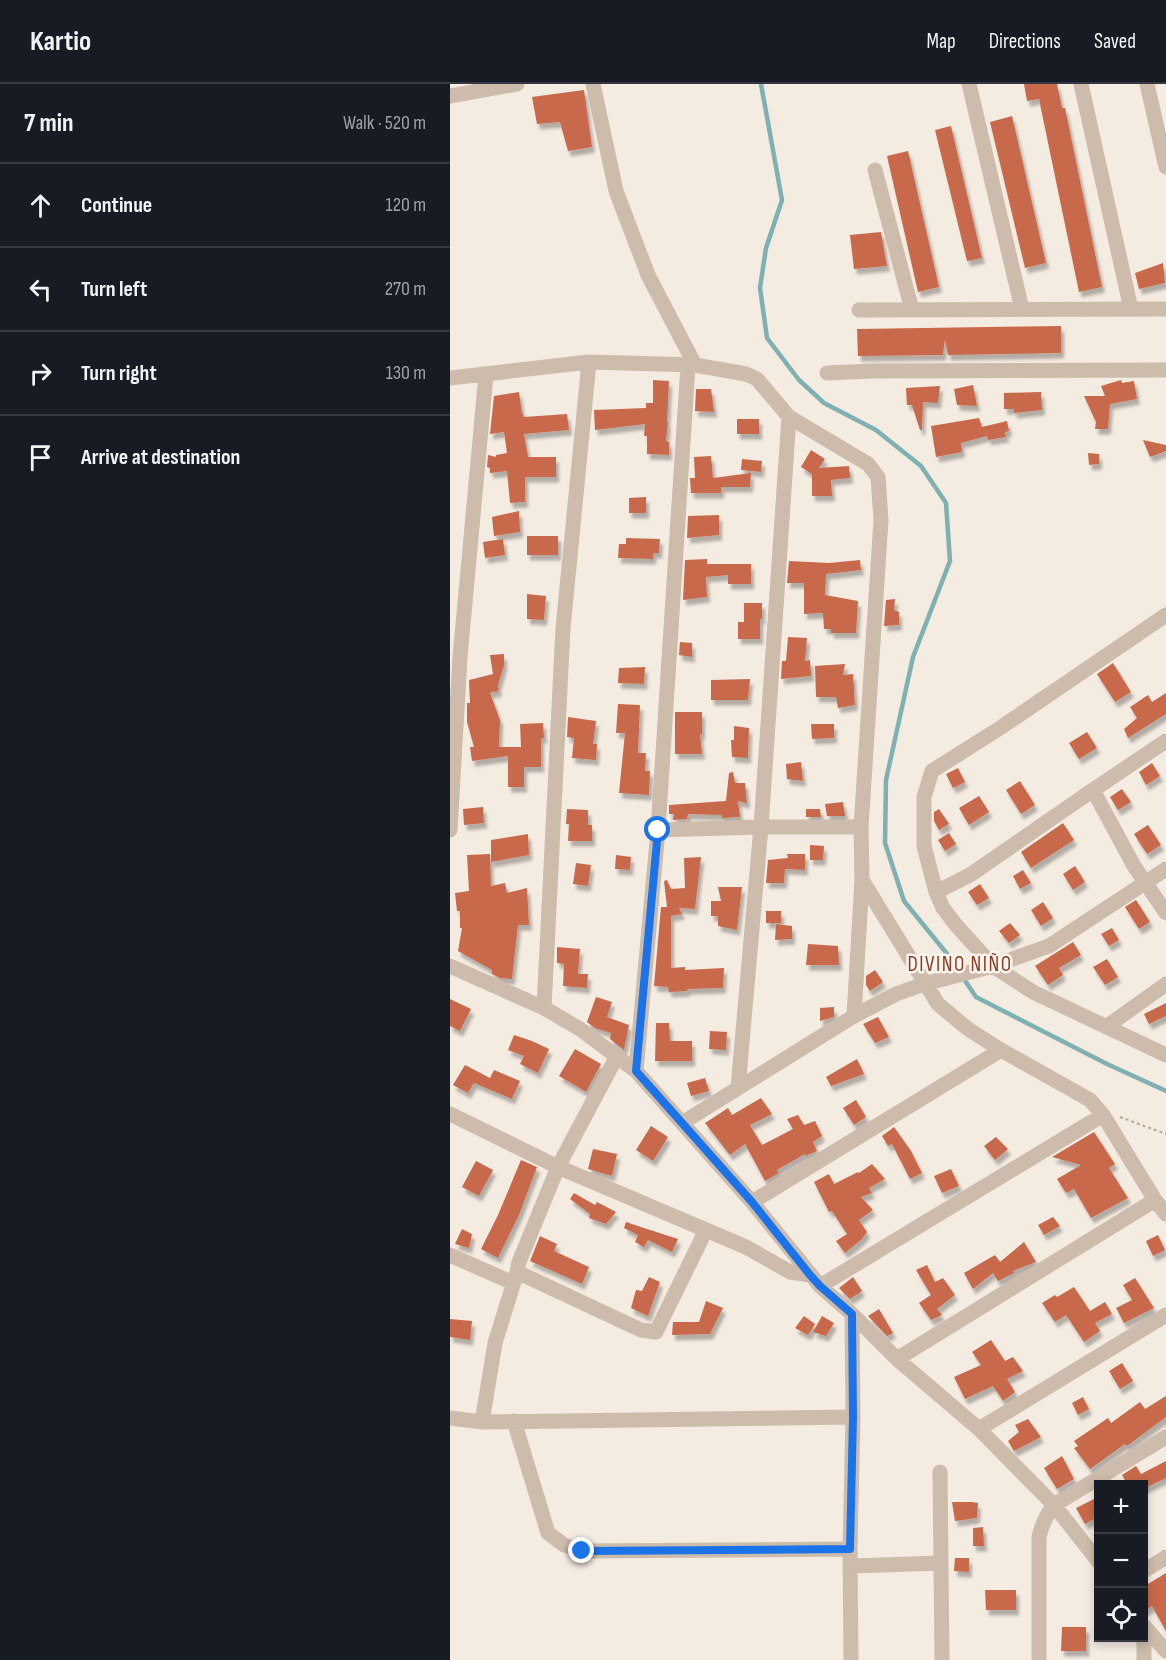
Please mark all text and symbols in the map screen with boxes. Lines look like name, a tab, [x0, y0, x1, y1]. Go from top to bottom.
text: Kartio	[30, 25, 91, 58]
text: Map	[926, 29, 956, 54]
text: Directions	[989, 29, 1061, 54]
text: Saved	[1094, 29, 1136, 54]
text: 7 min	[24, 108, 73, 139]
text: Walk · 520 m	[343, 111, 426, 135]
icon: ahead	[24, 189, 57, 222]
text: Continue	[81, 192, 152, 219]
text: 120 m	[386, 193, 426, 217]
icon: left	[24, 273, 57, 306]
text: Turn left	[81, 276, 147, 303]
text: 270 m	[385, 277, 426, 301]
icon: right	[24, 357, 57, 390]
text: Turn right	[81, 360, 157, 387]
text: 130 m	[386, 361, 426, 385]
icon: arrive	[24, 441, 57, 474]
text: Arrive at destination	[81, 444, 240, 471]
route start	[644, 816, 670, 842]
district label: DIVINO NIÑO	[907, 952, 1013, 977]
map controls	[1094, 1480, 1148, 1642]
button: +	[1094, 1480, 1148, 1534]
button: −	[1094, 1534, 1148, 1588]
route end	[568, 1537, 594, 1563]
button: locate	[1094, 1588, 1148, 1642]

